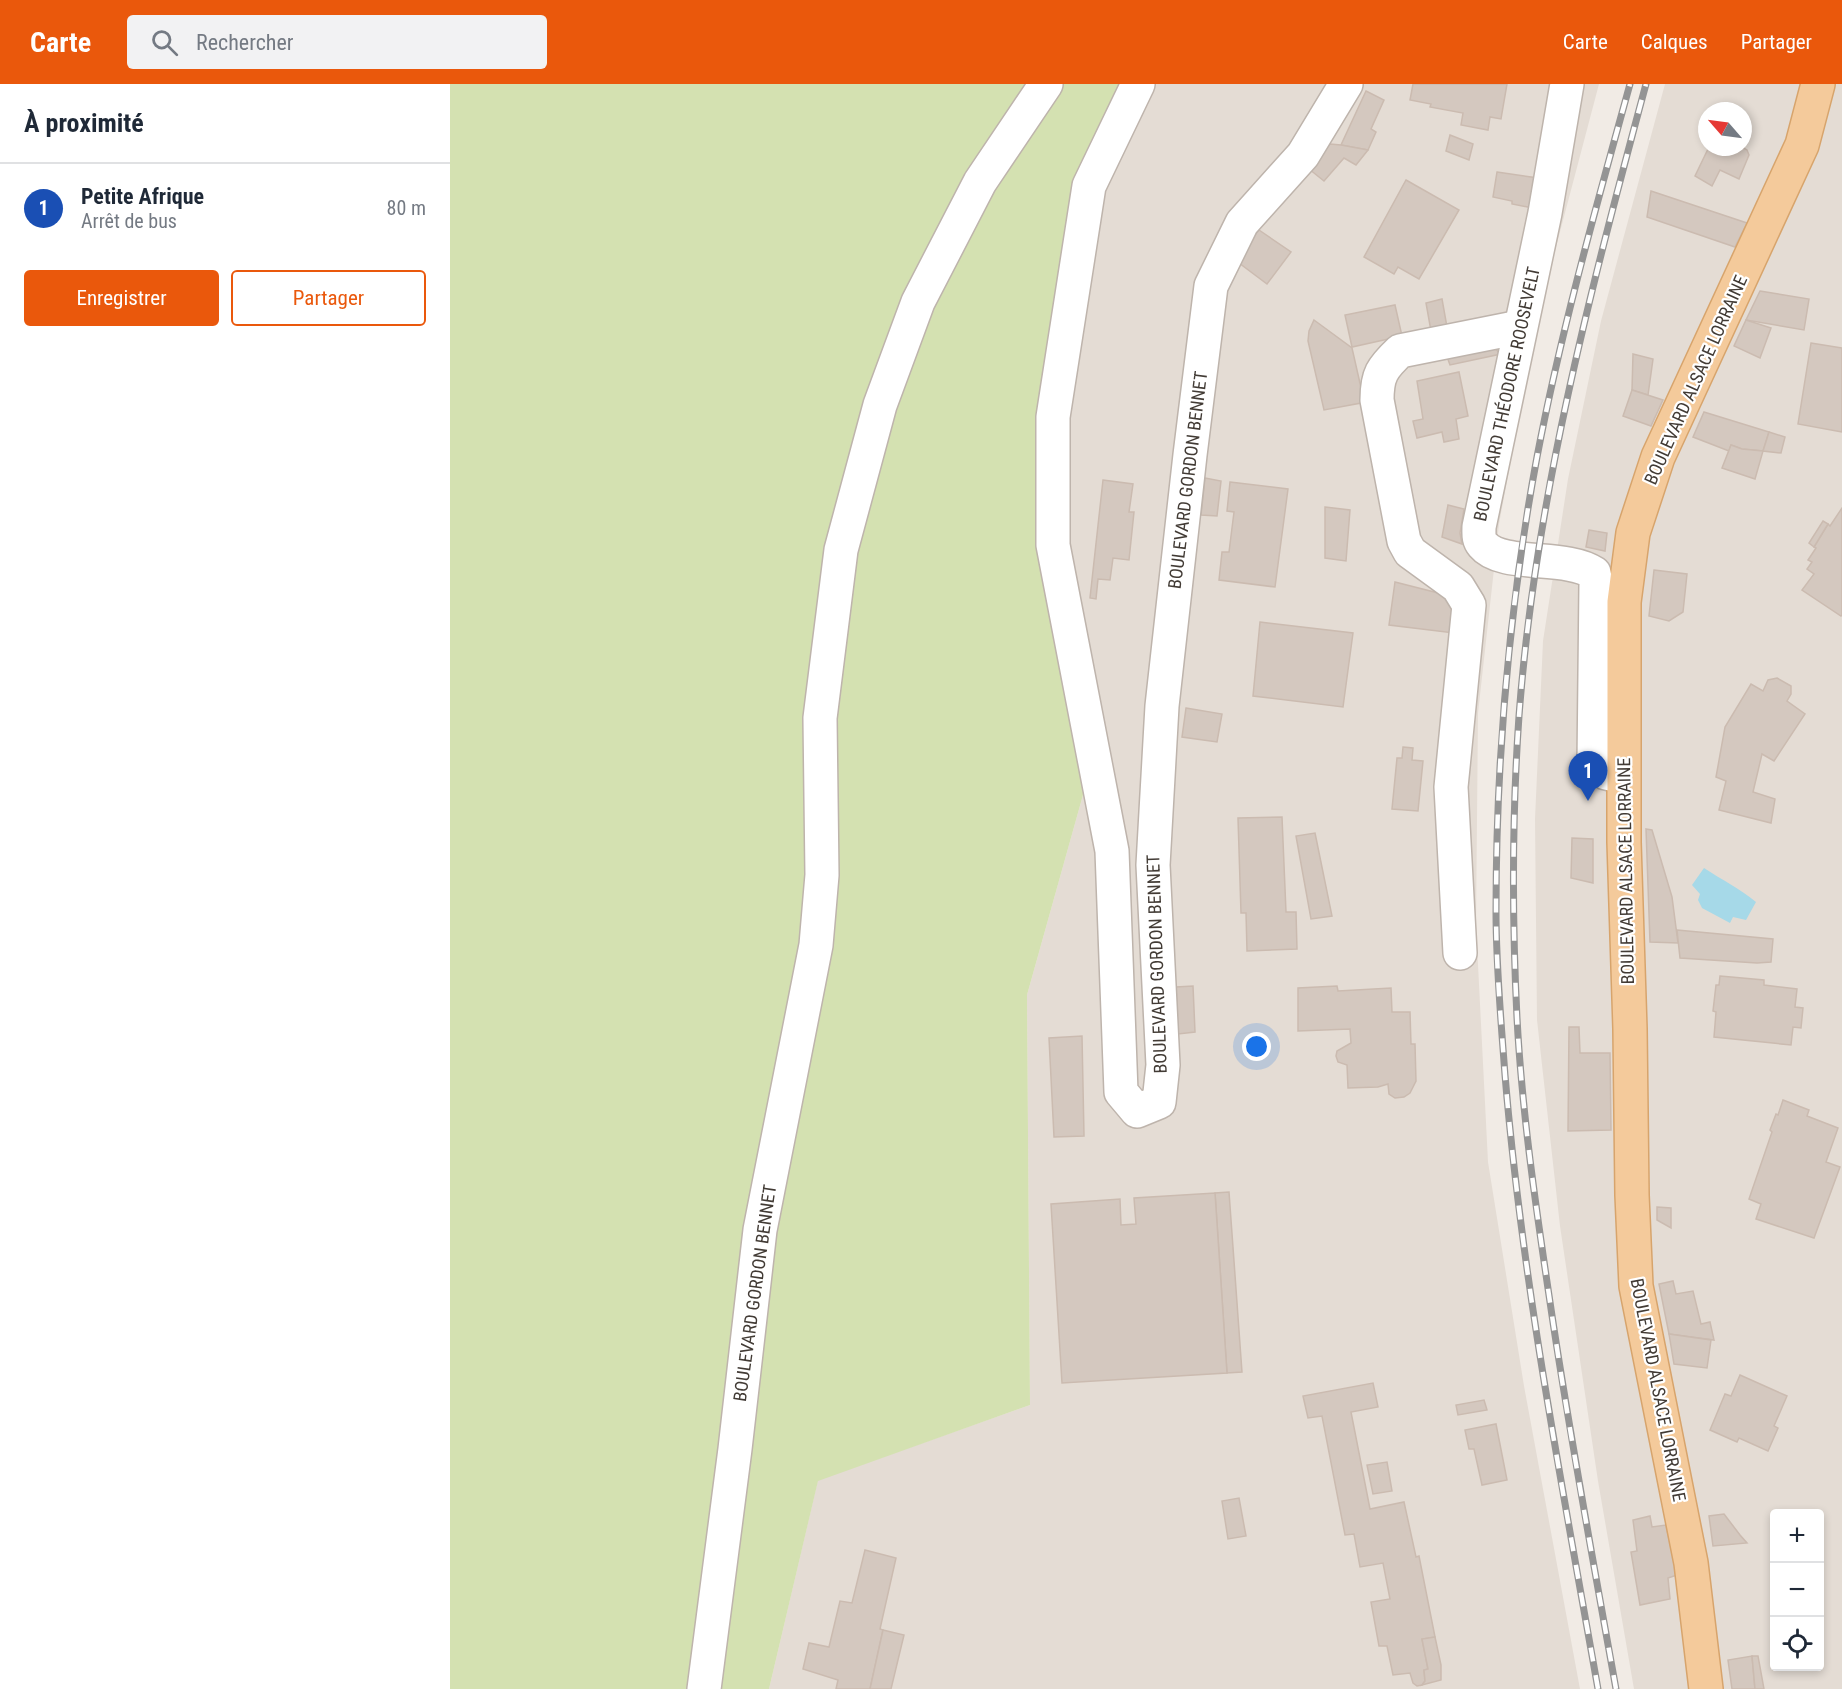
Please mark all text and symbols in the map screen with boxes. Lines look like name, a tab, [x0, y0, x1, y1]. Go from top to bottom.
search box	[127, 15, 547, 69]
text: Carte	[30, 26, 91, 59]
icon: search	[148, 26, 181, 59]
text: Rechercher	[196, 30, 293, 55]
text: Carte	[1563, 30, 1608, 54]
text: Calques	[1641, 30, 1708, 54]
text: Partager	[1741, 30, 1812, 54]
north arrow	[1698, 102, 1752, 156]
text: À proximité	[24, 108, 144, 138]
text: Petite Afrique	[81, 184, 204, 209]
text: 1	[38, 196, 49, 220]
text: 80 m	[387, 196, 426, 220]
text: Arrêt de bus	[81, 209, 177, 233]
street label: BOULEVARD THÉODORE ROOSEVELT	[1469, 265, 1544, 523]
button: Enregistrer	[24, 270, 219, 326]
button: Partager	[231, 270, 426, 326]
street label: BOULEVARD ALSACE LORRAINE	[1640, 272, 1751, 488]
street label: BOULEVARD GORDON BENNET	[1164, 370, 1211, 590]
pin: 1	[1568, 752, 1608, 801]
street label: BOULEVARD ALSACE LORRAINE	[1613, 757, 1638, 985]
street label: BOULEVARD GORDON BENNET	[1142, 854, 1171, 1074]
your location	[1242, 1032, 1271, 1061]
street label: BOULEVARD GORDON BENNET	[729, 1183, 780, 1403]
street label: BOULEVARD ALSACE LORRAINE	[1627, 1277, 1690, 1503]
map controls	[1770, 1509, 1824, 1671]
button: +	[1770, 1509, 1824, 1563]
button: −	[1770, 1563, 1824, 1617]
button: locate	[1770, 1617, 1824, 1671]

